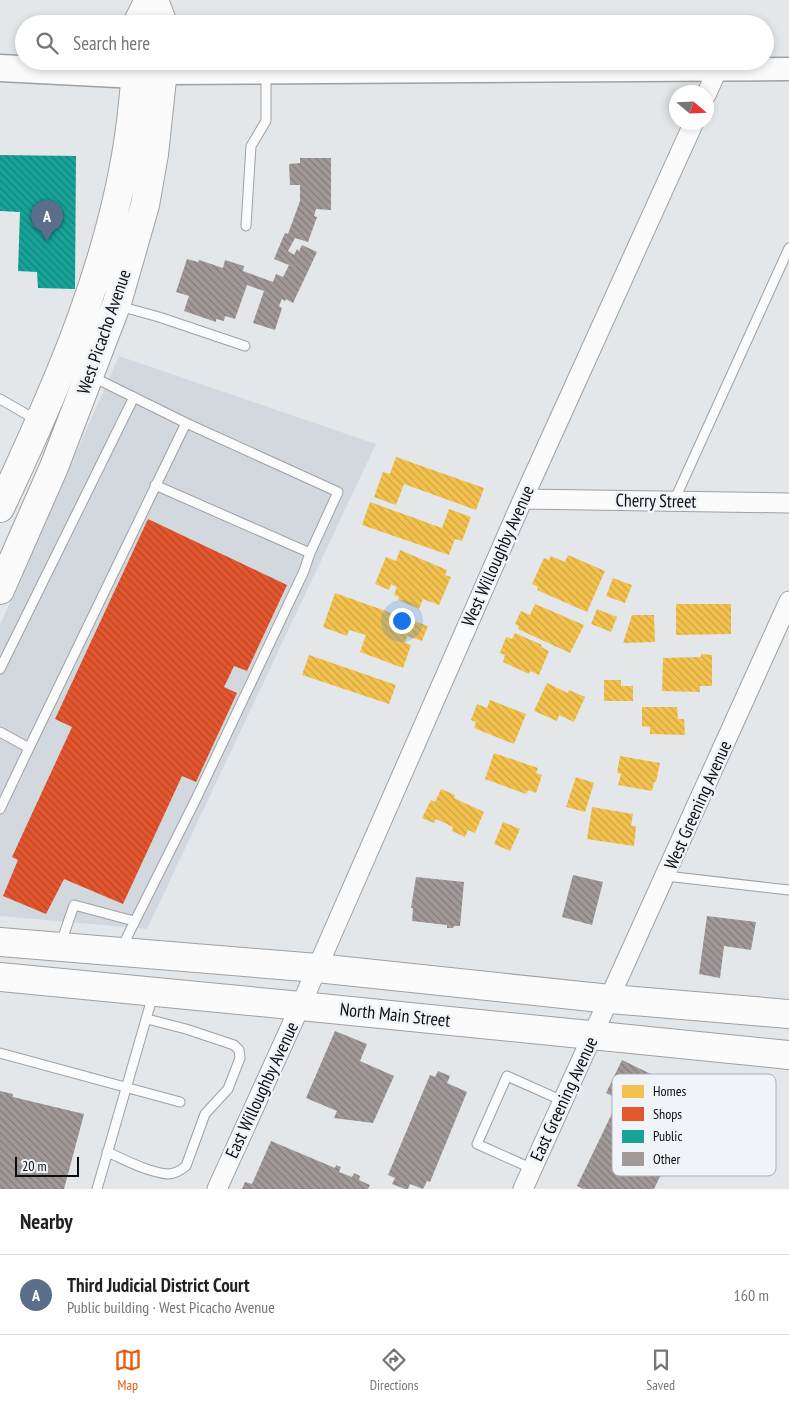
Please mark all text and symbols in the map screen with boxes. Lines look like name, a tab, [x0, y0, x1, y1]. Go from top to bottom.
search box	[15, 15, 774, 70]
icon: search	[33, 29, 61, 57]
text: Search here	[73, 31, 150, 55]
north arrow	[669, 85, 714, 130]
pin: A	[31, 200, 63, 241]
street label: West Picacho Avenue	[71, 266, 136, 397]
street label: West Willoughby Avenue	[456, 482, 539, 630]
street label: Cherry Street	[615, 488, 697, 513]
your location	[389, 608, 415, 634]
street label: West Greening Avenue	[659, 737, 736, 873]
street label: North Main Street	[339, 997, 452, 1032]
street label: East Willoughby Avenue	[220, 1018, 303, 1162]
street label: East Greening Avenue	[525, 1033, 602, 1165]
legend	[612, 1074, 776, 1176]
text: Homes	[653, 1082, 686, 1100]
text: Shops	[653, 1105, 682, 1123]
text: Public	[653, 1127, 682, 1145]
text: Other	[653, 1150, 680, 1168]
scale bar	[15, 1154, 79, 1177]
text: 20 m	[22, 1157, 47, 1175]
text: Nearby	[20, 1208, 73, 1235]
text: Third Judicial District Court	[67, 1273, 250, 1297]
text: A	[32, 1285, 40, 1305]
text: 160 m	[734, 1285, 769, 1305]
text: Public building · West Picacho Avenue	[67, 1297, 275, 1317]
tab: Map	[114, 1346, 142, 1394]
tab: Directions	[370, 1346, 418, 1394]
tab: Saved	[646, 1346, 675, 1394]

